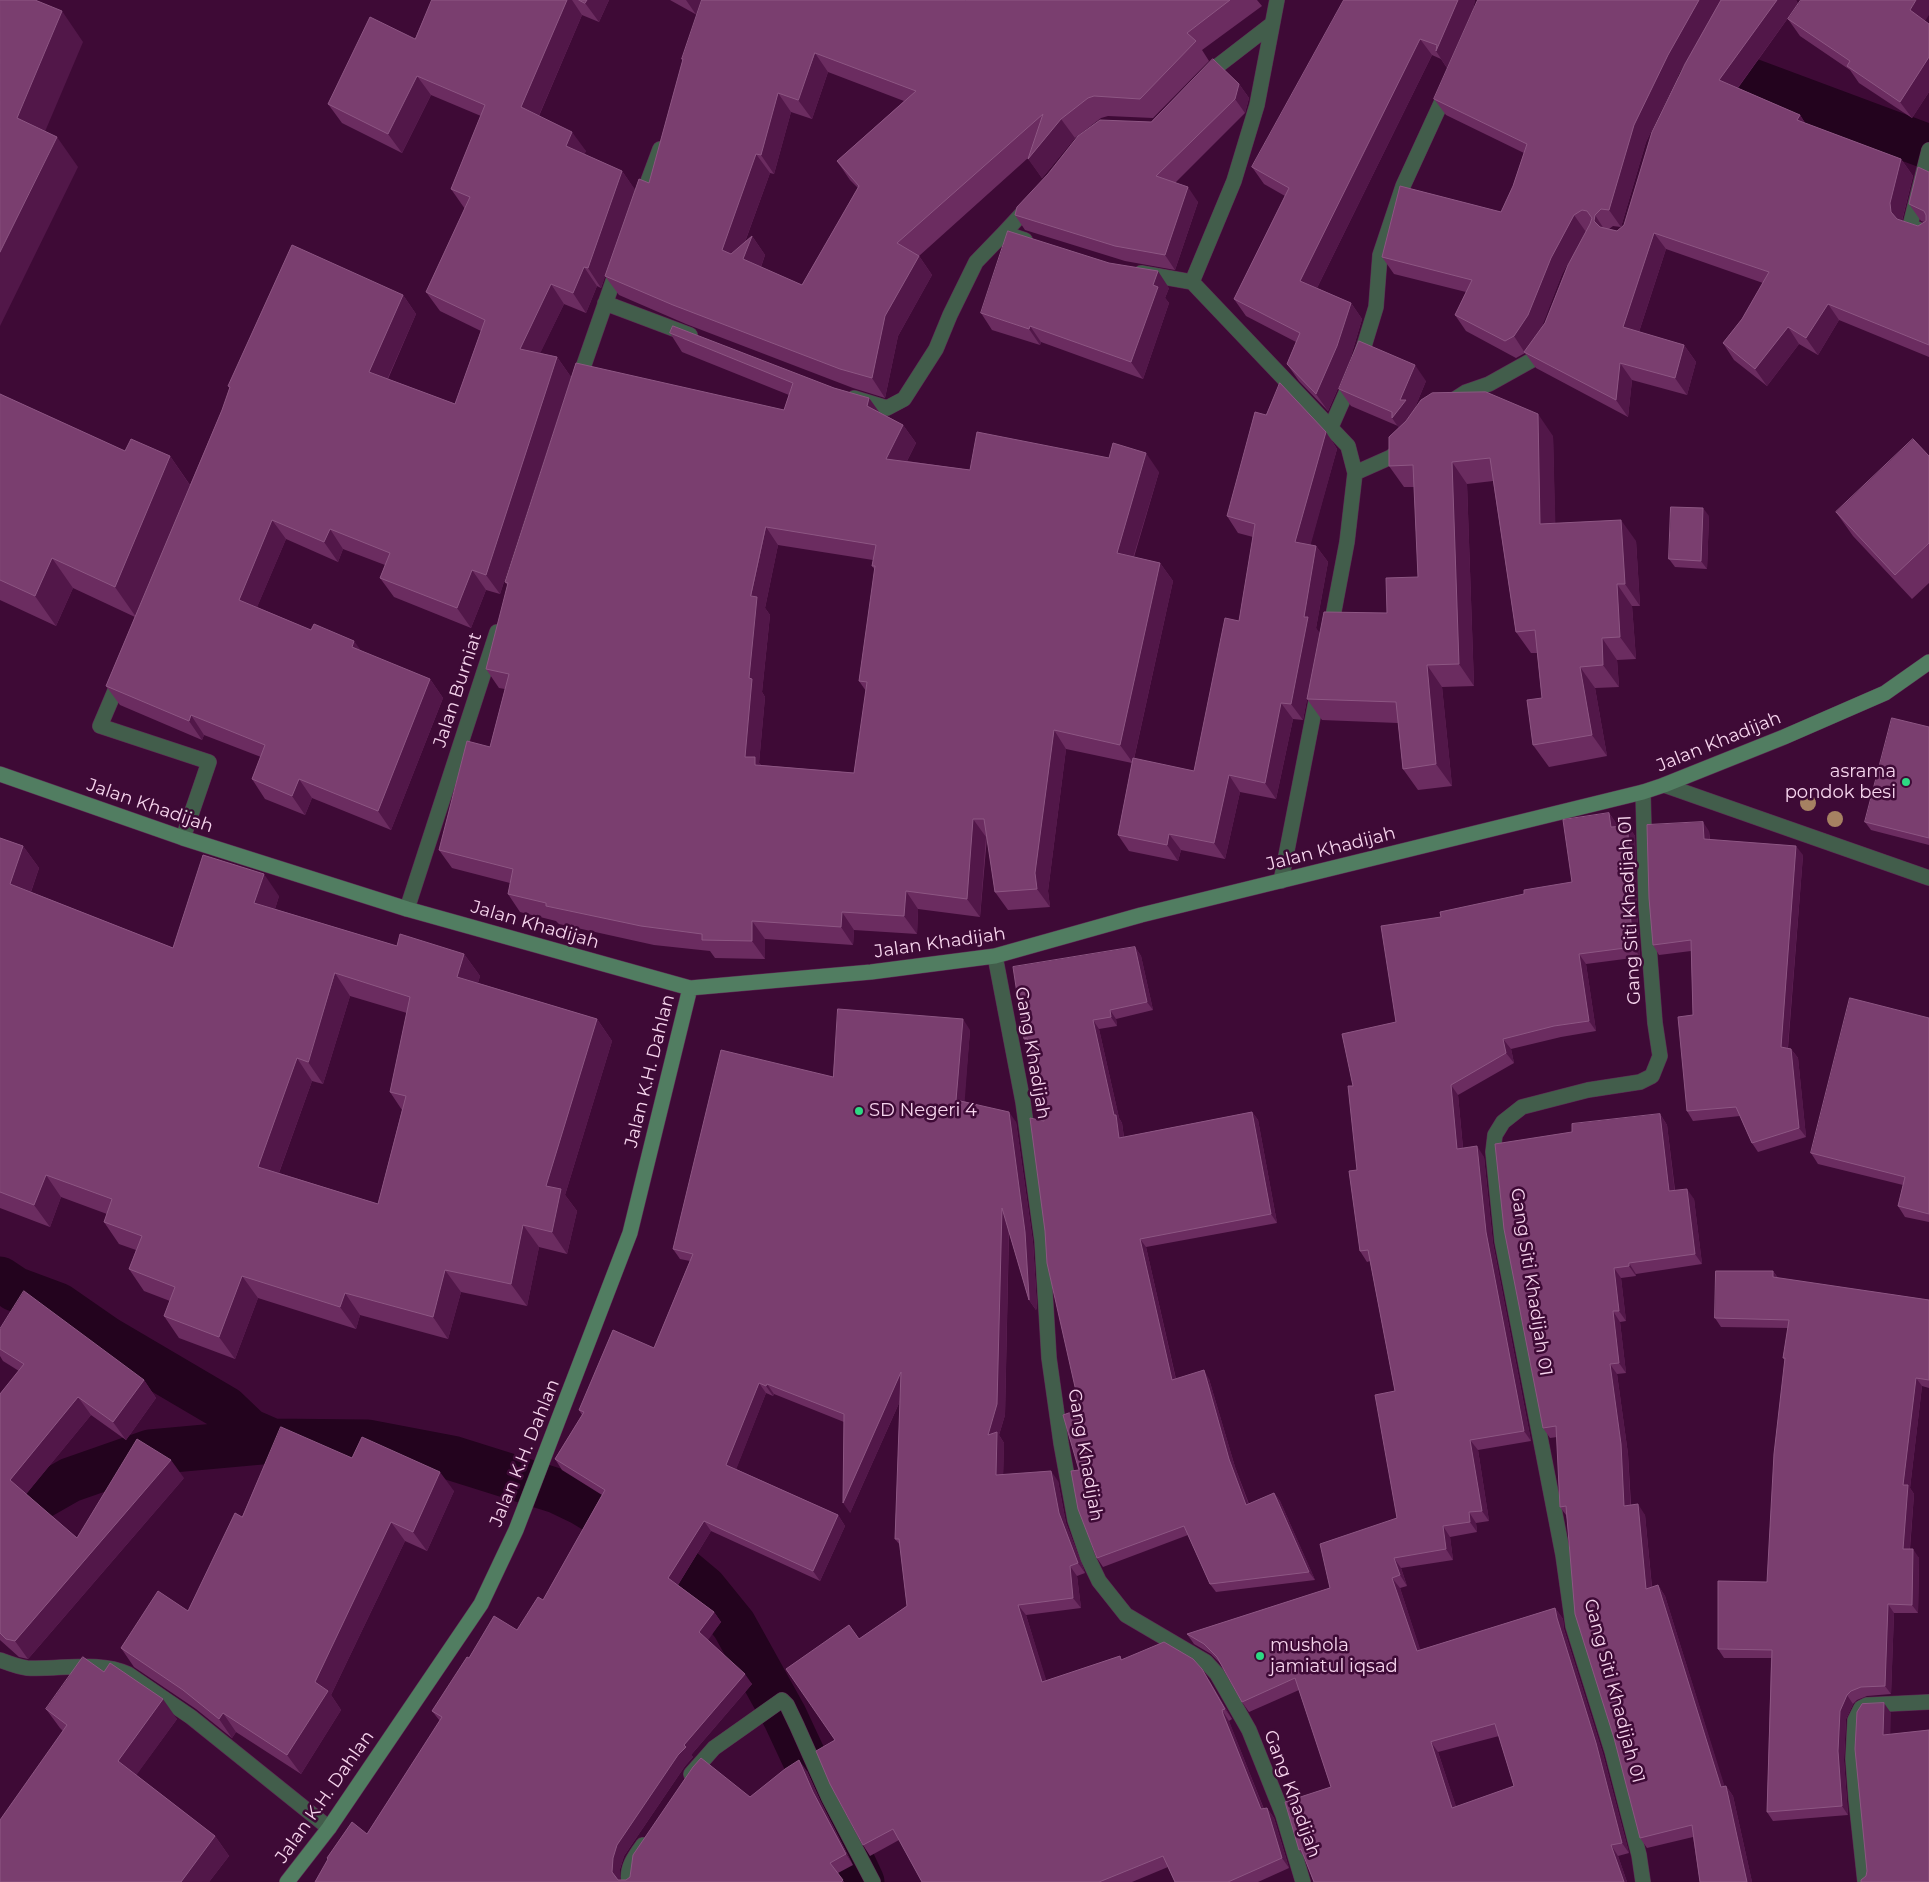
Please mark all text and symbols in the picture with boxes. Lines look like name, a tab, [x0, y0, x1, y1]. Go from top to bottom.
street label: Jalan Burniat	[429, 630, 487, 750]
street label: Jalan Khadijah	[1654, 707, 1784, 777]
place label: asrama pondok besi	[1785, 761, 1896, 804]
street label: Jalan Khadijah	[84, 774, 216, 838]
marker: asrama pondok besi	[1900, 776, 1912, 788]
street label: Gang Siti Khadijah 01	[1614, 815, 1646, 1005]
street label: Jalan Khadijah	[1264, 823, 1398, 875]
street label: Jalan Khadijah	[468, 896, 602, 954]
street label: Jalan Khadijah	[873, 923, 1007, 963]
street label: Gang Khadijah	[1010, 985, 1054, 1121]
street label: Jalan K.H. Dahlan	[621, 992, 679, 1150]
place label: SD Negeri 4	[869, 1100, 977, 1122]
marker: SD Negeri 4	[853, 1105, 865, 1117]
street label: Gang Siti Khadijah 01	[1505, 1187, 1557, 1377]
street label: Jalan K.H. Dahlan	[486, 1376, 564, 1530]
street label: Gang Khadijah	[1063, 1387, 1107, 1523]
street label: Gang Siti Khadijah 01	[1579, 1597, 1649, 1785]
place label: mushola jamiatul iqsad	[1270, 1635, 1398, 1678]
marker: mushola jamiatul iqsad	[1254, 1650, 1266, 1662]
street label: Jalan K.H. Dahlan	[271, 1726, 379, 1868]
street label: Gang Khadijah	[1259, 1727, 1325, 1861]

